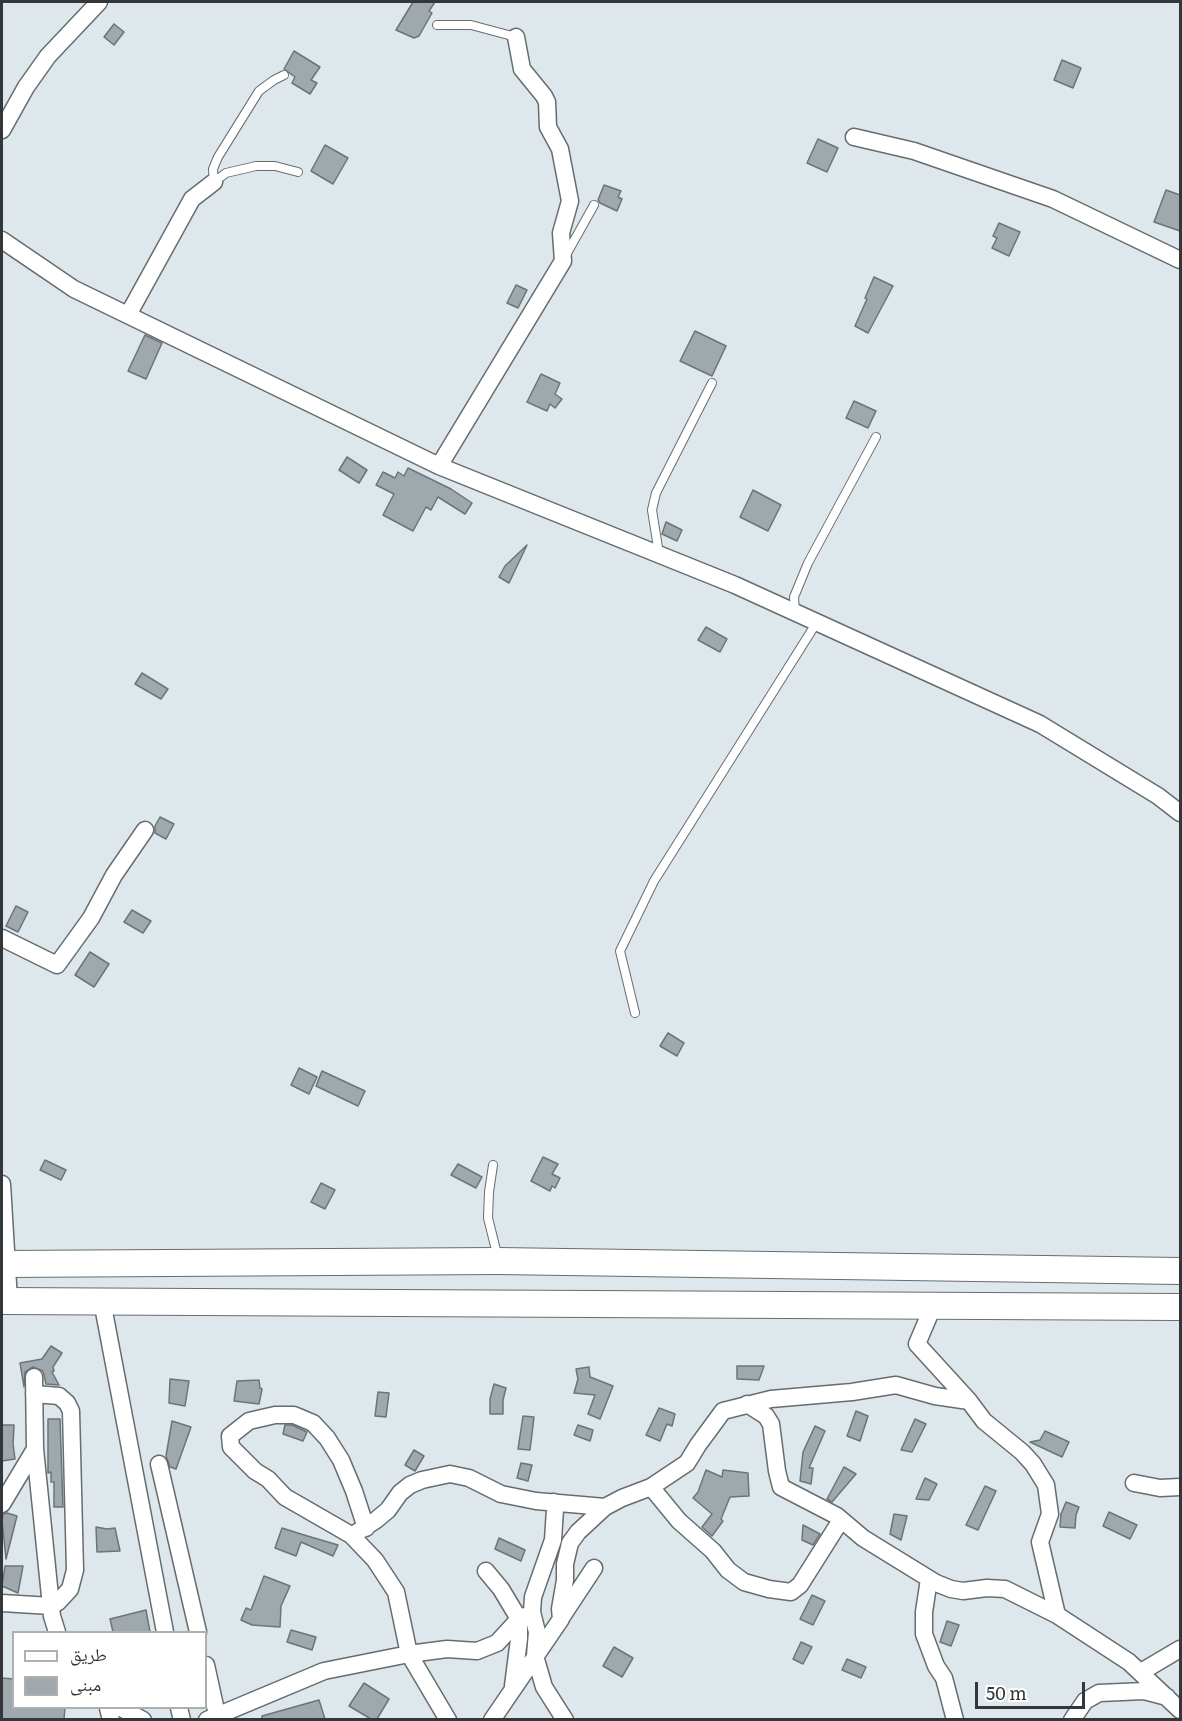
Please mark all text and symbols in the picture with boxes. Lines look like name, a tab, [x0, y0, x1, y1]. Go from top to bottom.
legend	[12, 1631, 207, 1709]
text: طريق	[70, 1640, 107, 1667]
text: مبنى	[70, 1670, 101, 1697]
scale bar	[978, 1670, 1088, 1708]
text: 50 m	[986, 1679, 1027, 1706]

